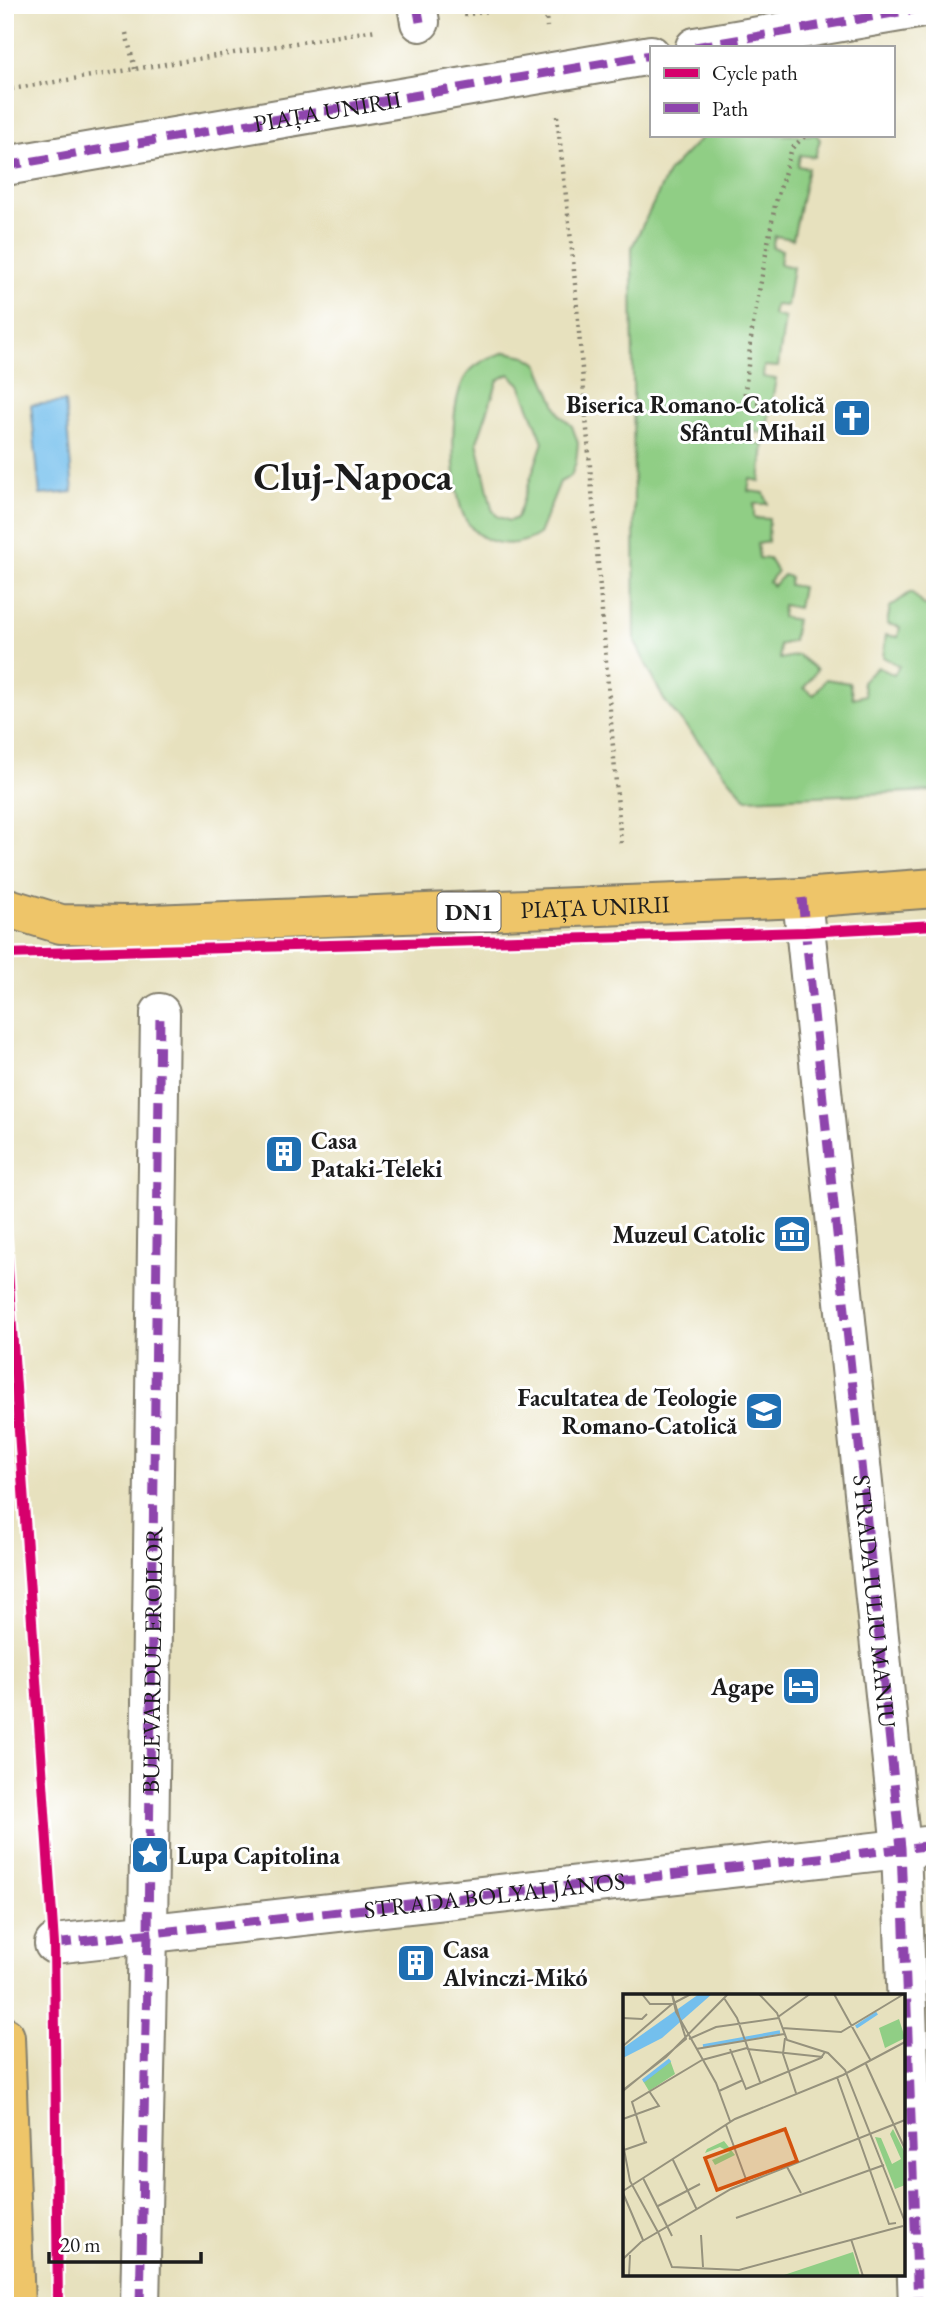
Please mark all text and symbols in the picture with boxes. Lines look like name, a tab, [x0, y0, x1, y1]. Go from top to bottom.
legend	[650, 46, 894, 136]
text: Cycle path	[712, 59, 798, 86]
street label: PIAȚA UNIRII	[251, 83, 404, 139]
text: Path	[712, 95, 749, 122]
place label: Biserica Romano-Catolică Sfântul Mihail	[566, 389, 825, 448]
church icon: Biserica Romano-Catolică Sfântul Mihail	[831, 397, 873, 439]
district label: Cluj-Napoca	[253, 452, 453, 501]
street label: PIAȚA UNIRII	[520, 888, 670, 925]
road number: DN1	[438, 892, 500, 931]
place label: Casa Pataki-Teleki	[311, 1125, 442, 1184]
building icon: Casa Pataki-Teleki	[263, 1133, 305, 1175]
museum icon: Muzeul Catolic	[771, 1213, 813, 1255]
place label: Muzeul Catolic	[612, 1219, 765, 1250]
place label: Facultatea de Teologie Romano-Catolică	[517, 1382, 737, 1441]
school or university icon: Facultatea de Teologie Romano-Catolică	[743, 1390, 785, 1432]
street label: STRADA IULIU MANIU	[847, 1473, 904, 1730]
street label: BULEVARDUL EROILOR	[134, 1525, 169, 1794]
hotel icon: Agape	[780, 1665, 822, 1707]
place label: Agape	[710, 1671, 774, 1703]
place icon: Lupa Capitolina	[129, 1834, 171, 1876]
place label: Lupa Capitolina	[177, 1840, 340, 1871]
street label: STRADA BOLYAI JÁNOS	[362, 1864, 627, 1925]
place label: Casa Alvinczi-Mikó	[442, 1934, 588, 1993]
building icon: Casa Alvinczi-Mikó	[395, 1942, 437, 1984]
inset map	[623, 1994, 905, 2276]
scale bar	[49, 2220, 201, 2264]
text: 20 m	[60, 2231, 101, 2258]

